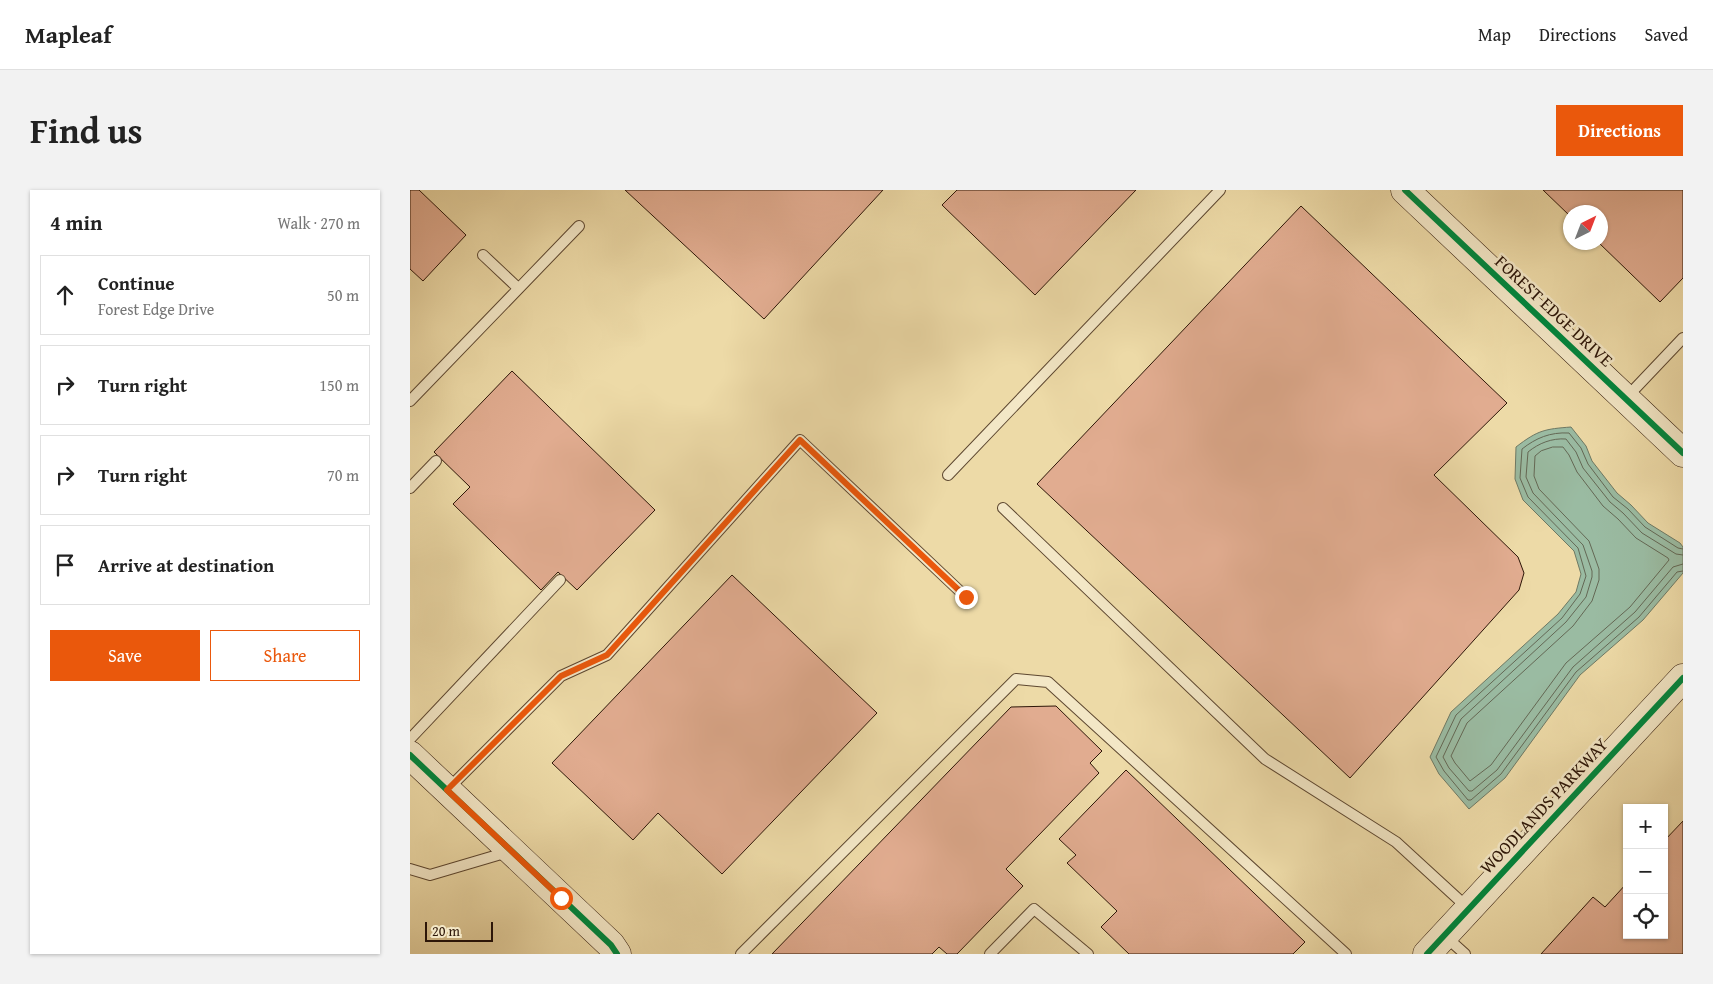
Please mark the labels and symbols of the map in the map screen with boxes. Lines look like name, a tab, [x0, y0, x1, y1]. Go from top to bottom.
north arrow	[1563, 205, 1608, 250]
street label: FOREST EDGE DRIVE	[1489, 248, 1620, 373]
route end	[955, 586, 978, 609]
street label: WOODLANDS PARKWAY	[1473, 731, 1614, 880]
route start	[550, 887, 573, 910]
scale bar	[425, 919, 492, 942]

